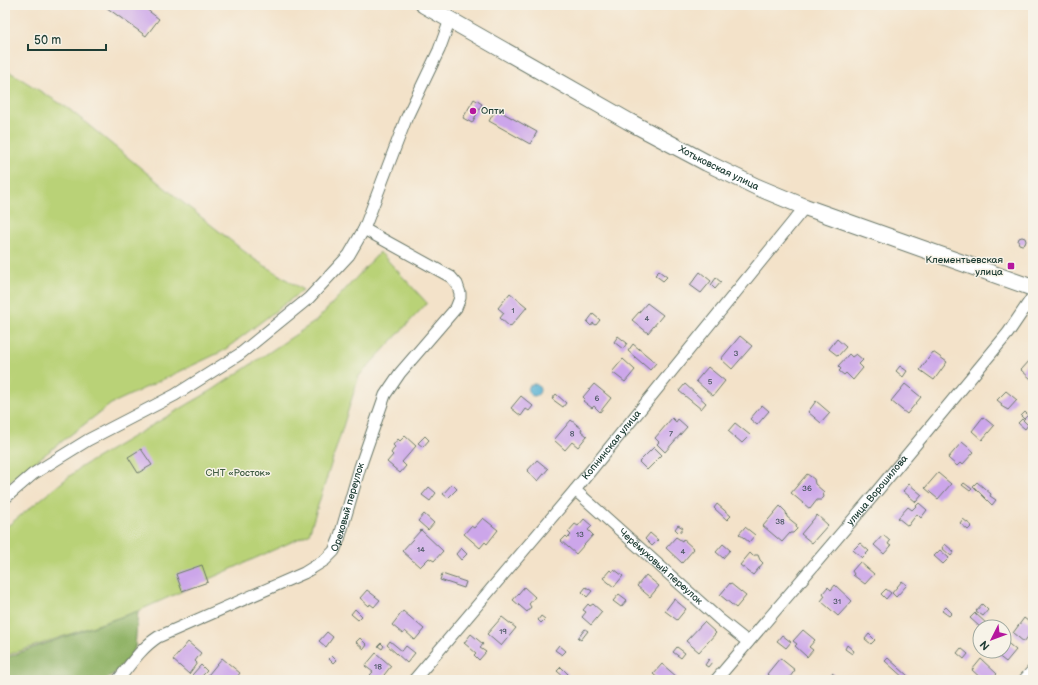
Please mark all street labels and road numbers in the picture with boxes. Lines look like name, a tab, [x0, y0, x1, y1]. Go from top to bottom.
street label: Хотьковская улица	[677, 143, 761, 193]
street label: Копнинская улица	[580, 408, 644, 482]
street label: улица Ворошилова	[844, 453, 910, 528]
street label: Ореховый переулок	[328, 460, 367, 553]
street label: Черёмуховый переулок	[616, 526, 706, 608]

